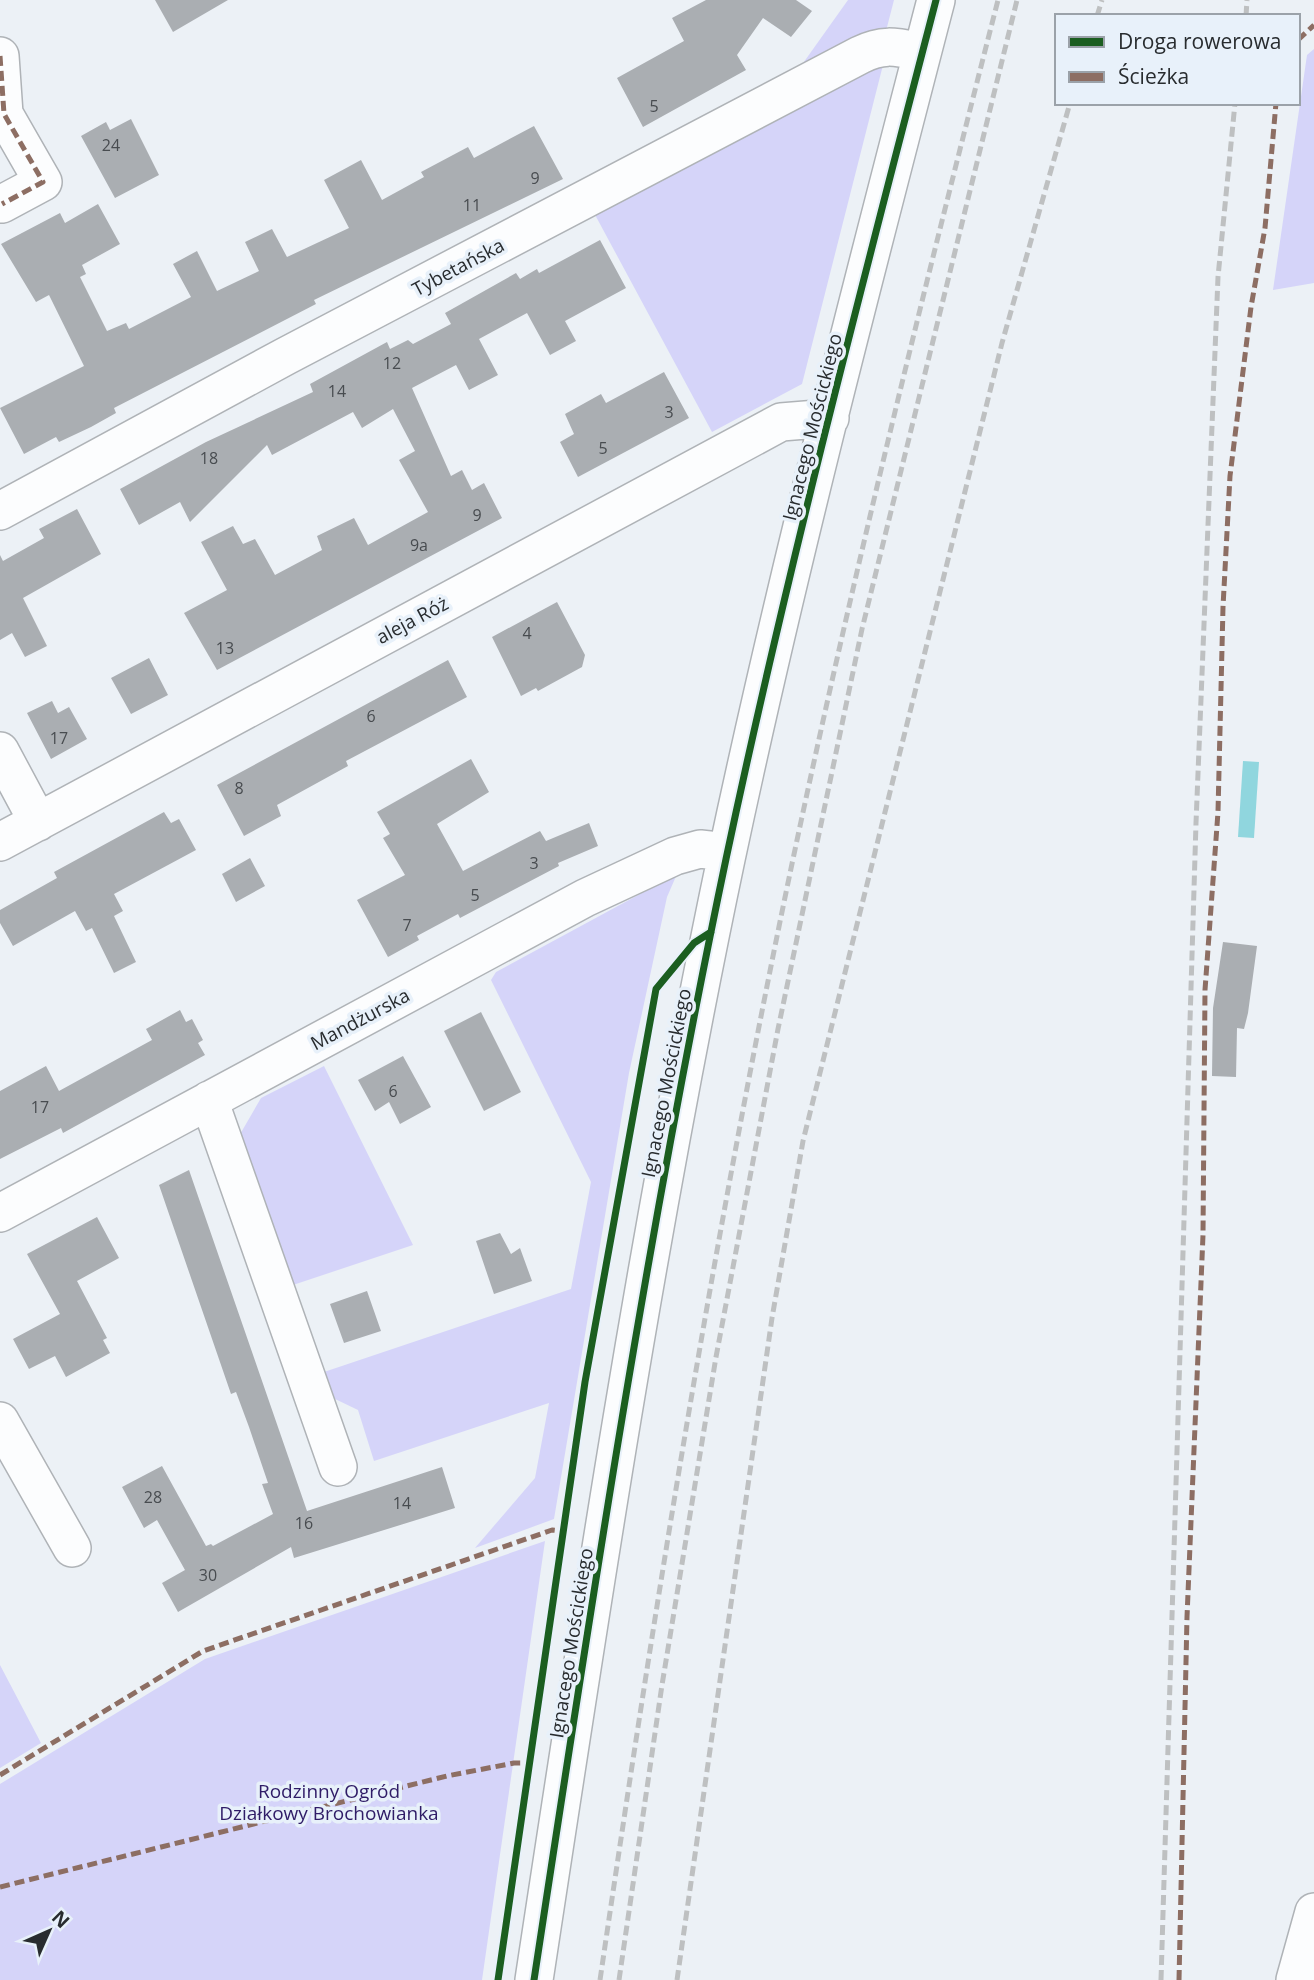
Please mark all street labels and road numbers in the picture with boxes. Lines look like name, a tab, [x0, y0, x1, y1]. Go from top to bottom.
street label: Tybetańska	[407, 232, 509, 302]
street label: Ignacego Mościckiego	[776, 331, 848, 523]
street label: aleja Róż	[371, 590, 453, 650]
street label: Mandżurska	[306, 982, 414, 1056]
street label: Ignacego Mościckiego	[635, 986, 697, 1180]
street label: Ignacego Mościckiego	[543, 1546, 599, 1740]

